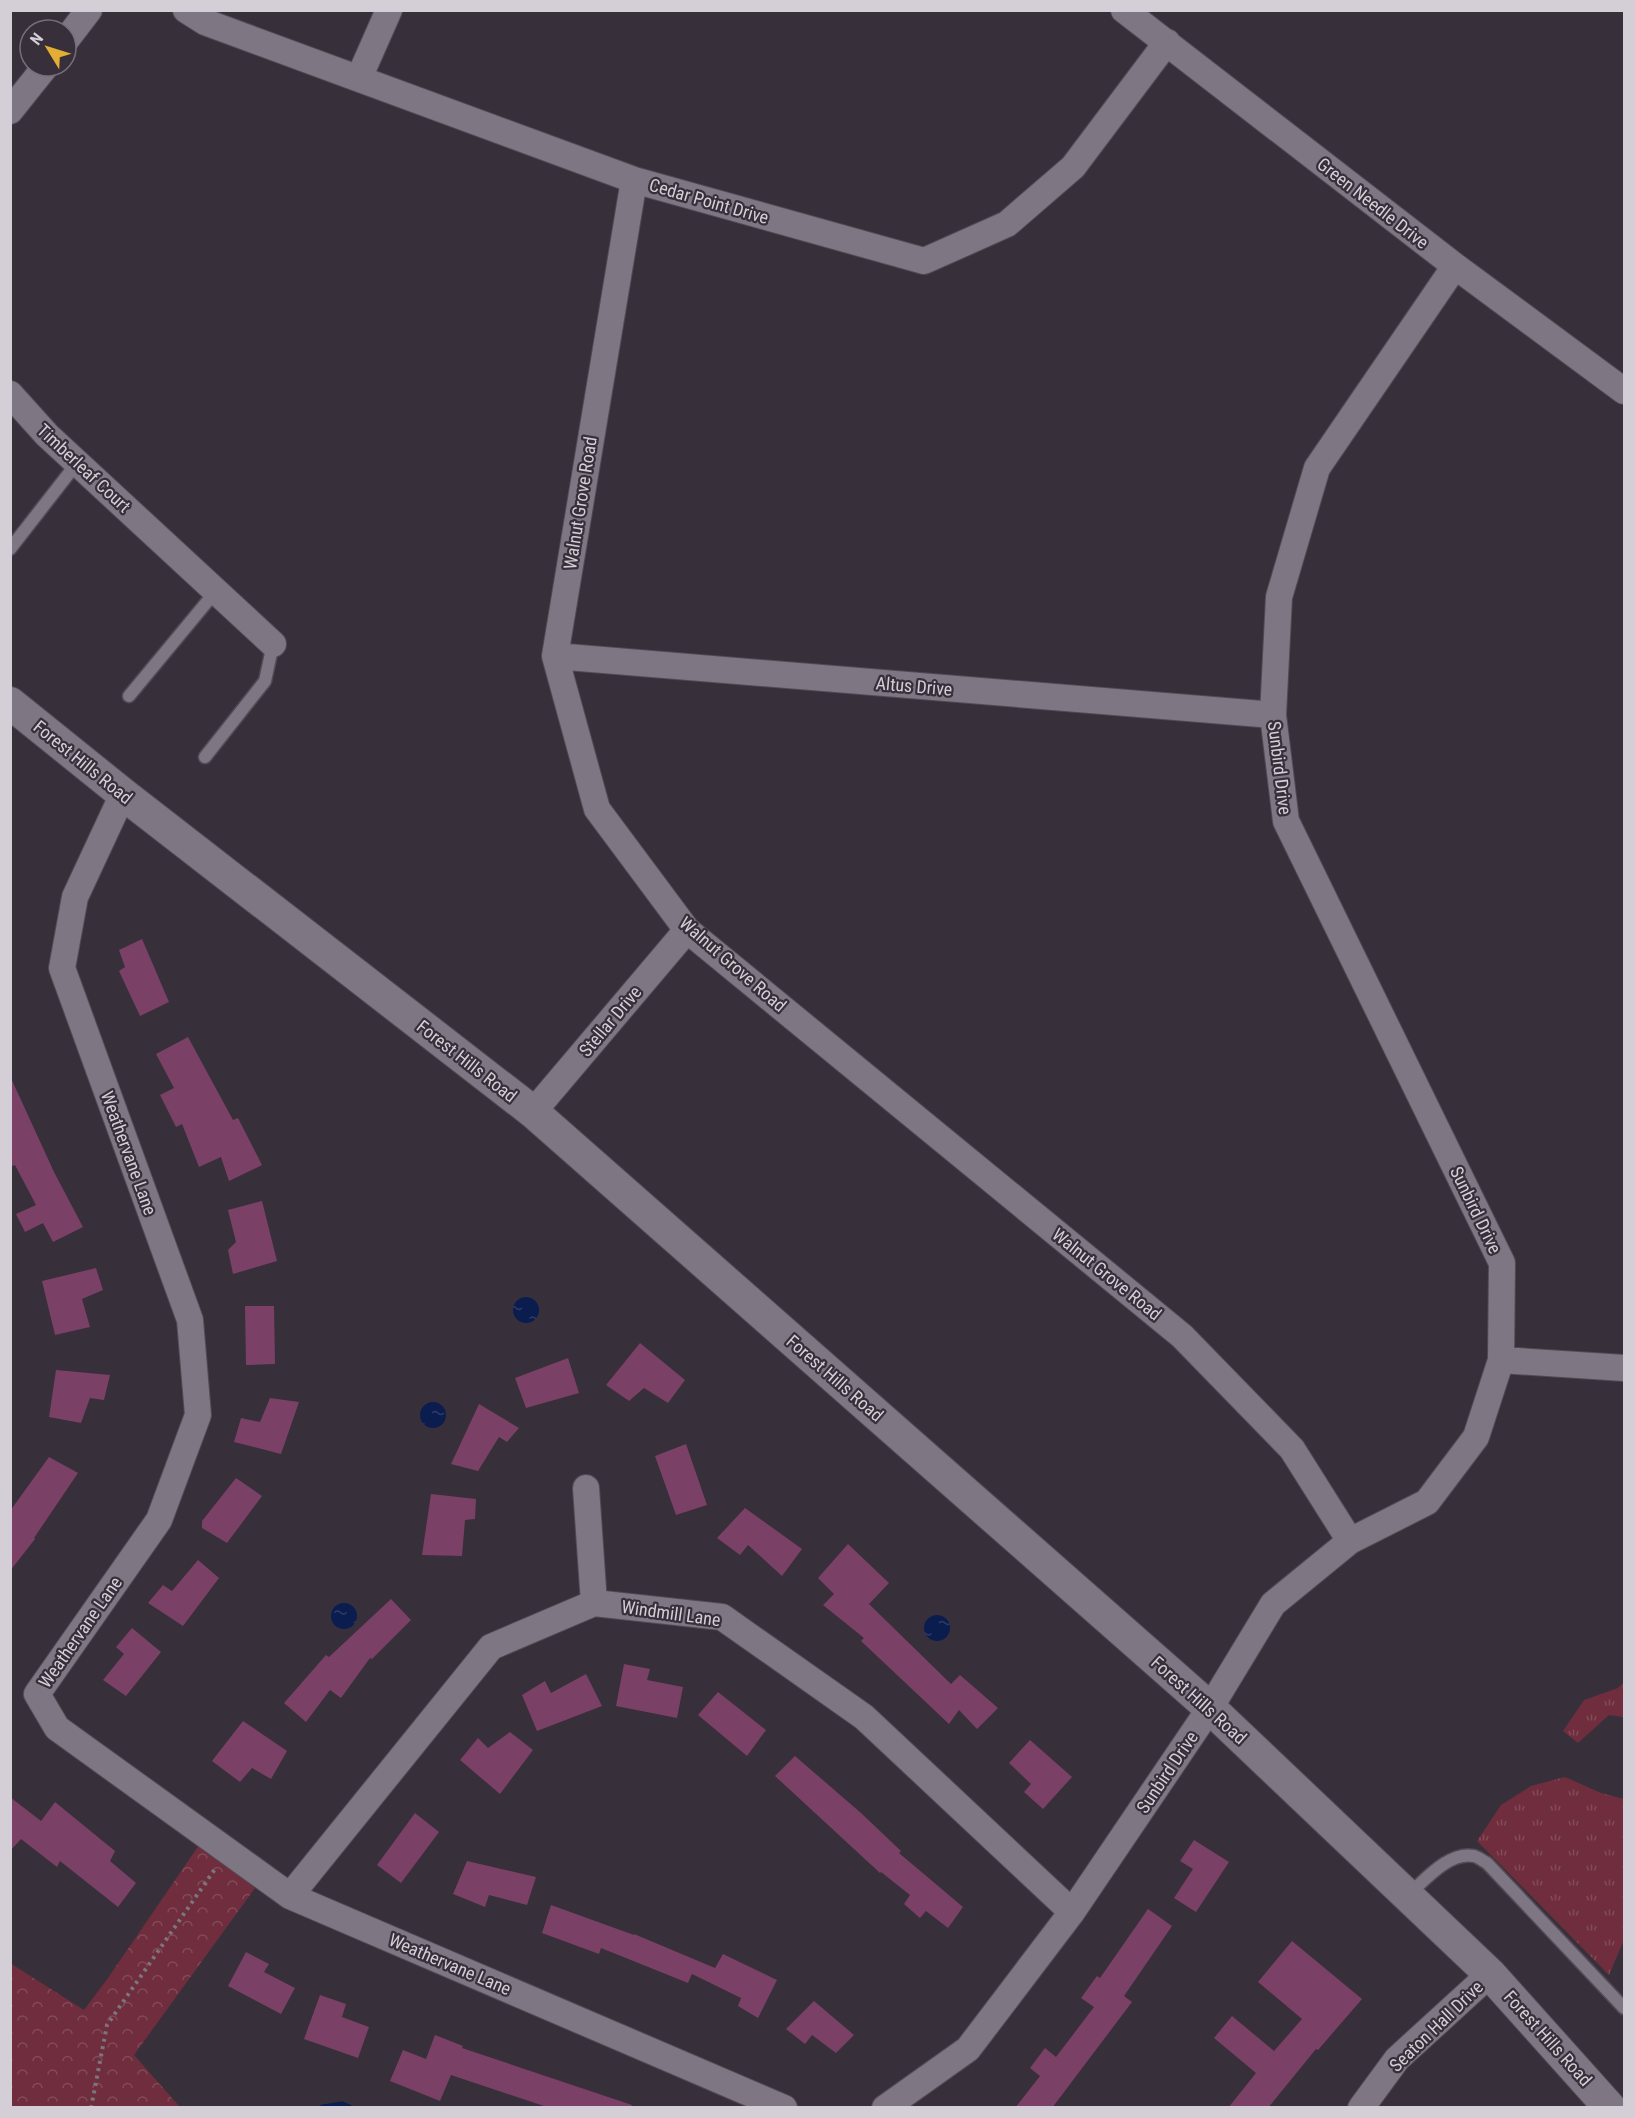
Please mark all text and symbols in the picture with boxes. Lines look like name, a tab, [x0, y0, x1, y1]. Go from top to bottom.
north arrow	[18, 18, 78, 78]
text: N	[26, 29, 47, 49]
street label: Green Needle Drive	[1313, 153, 1433, 253]
street label: Cedar Point Drive	[647, 174, 771, 228]
street label: Timberleaf Court	[33, 419, 135, 517]
street label: Walnut Grove Road	[559, 435, 601, 571]
street label: Altus Drive	[875, 672, 953, 700]
street label: Forest Hills Road	[29, 716, 137, 808]
street label: Sunbird Drive	[1264, 720, 1296, 816]
street label: Walnut Grove Road	[675, 912, 791, 1016]
street label: Stellar Drive	[574, 981, 646, 1061]
street label: Forest Hills Road	[413, 1015, 521, 1107]
street label: Weathervane Lane	[97, 1088, 161, 1218]
street label: Sunbird Drive	[1446, 1163, 1506, 1257]
street label: Walnut Grove Road	[1048, 1224, 1166, 1324]
street label: Forest Hills Road	[782, 1330, 888, 1426]
street label: Weathervane Lane	[34, 1573, 126, 1691]
street label: Windmill Lane	[620, 1596, 722, 1630]
street label: Forest Hills Road	[1147, 1652, 1251, 1748]
street label: Sunbird Drive	[1132, 1727, 1202, 1817]
street label: Weathervane Lane	[386, 1929, 514, 1999]
street label: Seaton Hall Drive	[1385, 1976, 1487, 2076]
street label: Forest Hills Road	[1500, 1986, 1596, 2090]

